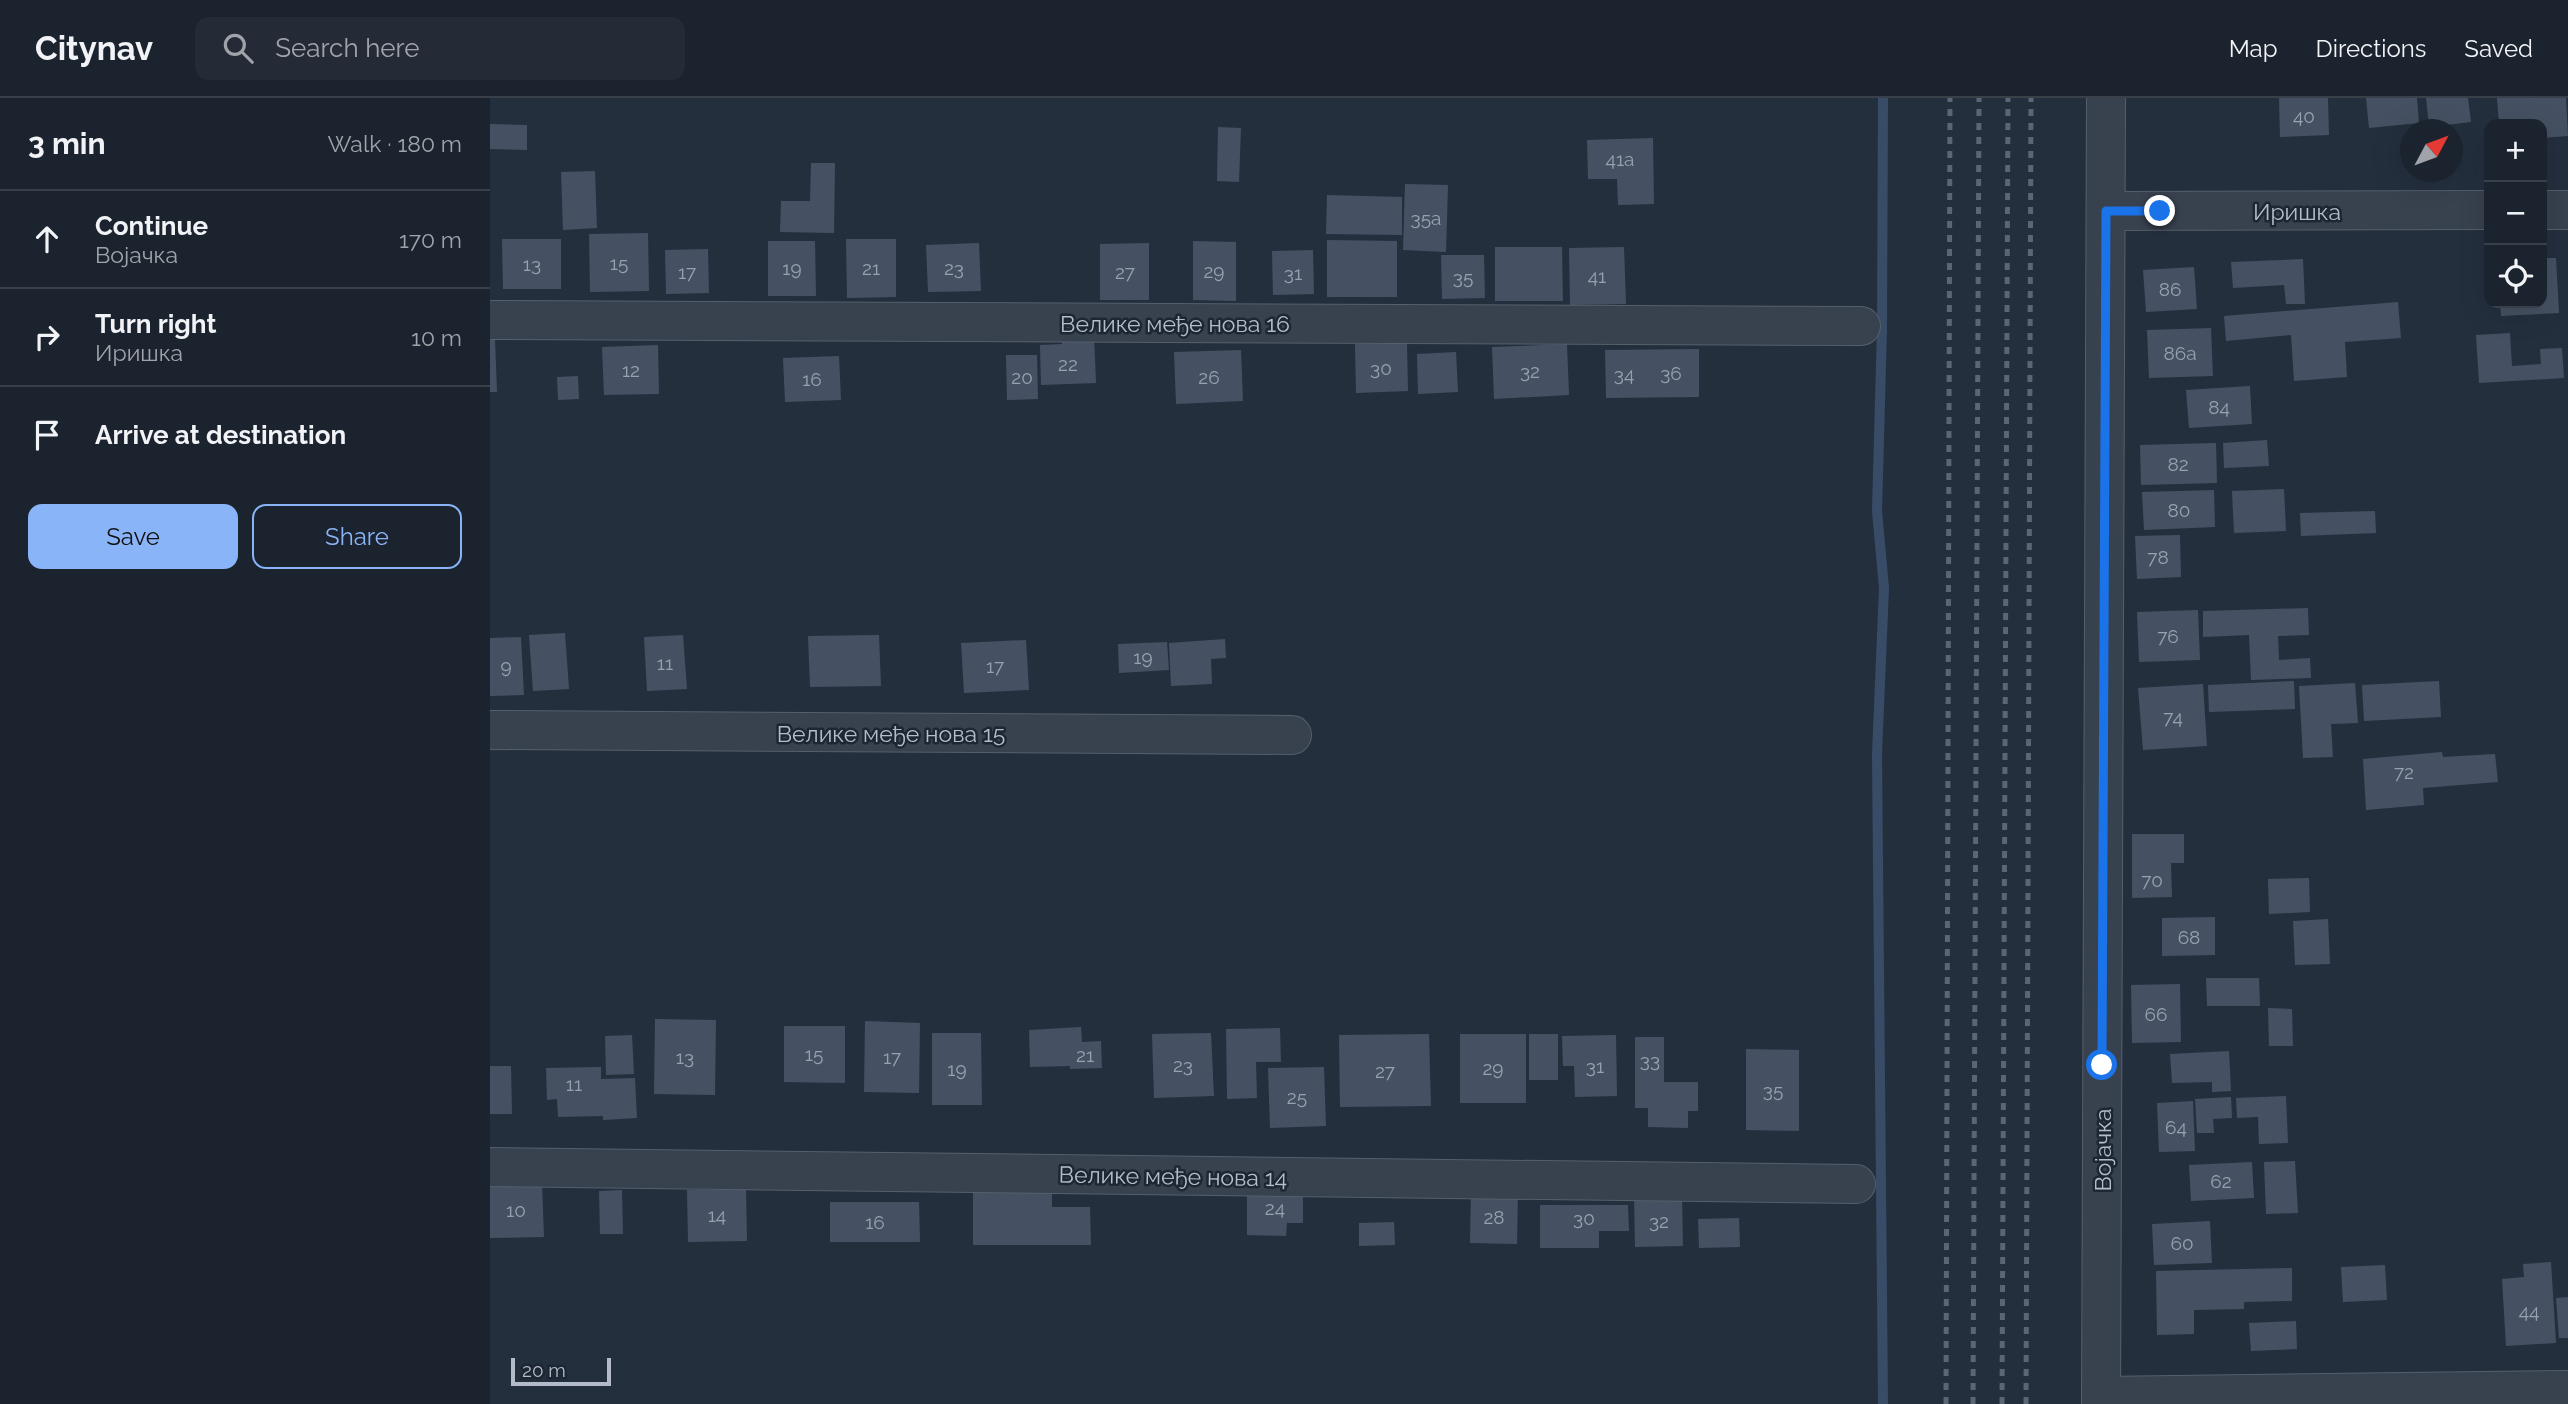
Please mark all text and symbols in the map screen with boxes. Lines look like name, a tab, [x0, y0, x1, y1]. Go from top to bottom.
search box	[195, 17, 685, 80]
text: Citynav	[35, 29, 153, 68]
icon: search	[219, 29, 257, 67]
text: Search here	[275, 33, 420, 63]
text: Map	[2229, 34, 2278, 63]
text: Directions	[2316, 34, 2426, 63]
text: Saved	[2464, 34, 2533, 63]
house number: 40	[2293, 105, 2315, 127]
north arrow	[2400, 119, 2463, 182]
map controls	[2484, 119, 2547, 308]
button: +	[2484, 119, 2547, 182]
text: 3 min	[28, 126, 106, 161]
text: Walk · 180 m	[328, 130, 462, 157]
house number: 41a	[1606, 148, 1634, 170]
button: −	[2484, 182, 2547, 245]
route end	[2144, 195, 2175, 226]
street label: Иришка	[2253, 198, 2341, 225]
house number: 35a	[1411, 207, 1441, 229]
text: Continue	[95, 211, 208, 241]
icon: ahead	[28, 220, 66, 258]
text: 170 m	[399, 226, 462, 253]
text: Војачка	[95, 241, 178, 268]
button: locate	[2484, 245, 2547, 308]
house number: 15	[610, 252, 628, 274]
house number: 13	[523, 253, 541, 275]
house number: 19	[782, 257, 802, 279]
house number: 21	[862, 257, 880, 279]
house number: 23	[944, 257, 964, 279]
house number: 29	[1203, 260, 1225, 282]
house number: 17	[678, 261, 696, 283]
house number: 27	[1115, 261, 1135, 283]
house number: 31	[1284, 262, 1302, 284]
house number: 41	[1588, 265, 1606, 287]
house number: 35	[1453, 266, 1473, 288]
house number: 86	[2159, 278, 2181, 300]
text: Turn right	[95, 309, 216, 339]
street label: Велике међе нова 16	[1060, 310, 1290, 337]
icon: right	[28, 318, 66, 356]
text: 10 m	[411, 324, 462, 351]
text: Иришка	[95, 339, 183, 366]
house number: 86a	[2163, 342, 2197, 364]
house number: 22	[1058, 353, 1078, 375]
house number: 30	[1370, 357, 1392, 379]
house number: 12	[622, 359, 640, 381]
house number: 32	[1520, 360, 1540, 382]
house number: 36	[1660, 362, 1682, 384]
house number: 34	[1614, 363, 1634, 385]
house number: 20	[1011, 366, 1033, 388]
house number: 26	[1198, 366, 1220, 388]
house number: 16	[802, 368, 822, 390]
house number: 84	[2208, 396, 2230, 418]
icon: arrive	[28, 416, 66, 454]
text: Arrive at destination	[95, 420, 346, 450]
house number: 82	[2167, 453, 2189, 475]
house number: 80	[2168, 499, 2190, 521]
button: Save	[28, 504, 238, 569]
button: Share	[252, 504, 462, 569]
house number: 78	[2147, 546, 2169, 568]
house number: 76	[2157, 625, 2179, 647]
house number: 19	[1133, 646, 1153, 668]
house number: 11	[657, 652, 673, 674]
house number: 9	[500, 655, 512, 677]
house number: 17	[986, 655, 1004, 677]
house number: 74	[2163, 706, 2183, 728]
street label: Велике међе нова 15	[777, 720, 1005, 747]
house number: 72	[2394, 761, 2414, 783]
house number: 70	[2141, 869, 2163, 891]
house number: 68	[2178, 926, 2200, 948]
house number: 66	[2145, 1003, 2167, 1025]
house number: 15	[805, 1043, 823, 1065]
house number: 21	[1076, 1044, 1094, 1066]
house number: 13	[676, 1046, 694, 1068]
house number: 17	[883, 1046, 901, 1068]
house number: 33	[1640, 1049, 1660, 1071]
route start	[2086, 1049, 2117, 1080]
house number: 23	[1173, 1054, 1193, 1076]
house number: 31	[1586, 1055, 1604, 1077]
house number: 29	[1482, 1057, 1504, 1079]
house number: 19	[947, 1058, 967, 1080]
house number: 27	[1375, 1060, 1395, 1082]
house number: 11	[566, 1073, 582, 1095]
house number: 35	[1763, 1079, 1783, 1101]
house number: 25	[1287, 1086, 1307, 1108]
street label: Војачка	[2089, 1108, 2116, 1192]
house number: 64	[2165, 1116, 2187, 1138]
street label: Велике међе нова 14	[1059, 1161, 1287, 1191]
house number: 62	[2210, 1170, 2232, 1192]
house number: 24	[1265, 1197, 1285, 1219]
house number: 10	[506, 1199, 526, 1221]
house number: 14	[708, 1204, 726, 1226]
house number: 28	[1483, 1206, 1505, 1228]
house number: 30	[1573, 1207, 1595, 1229]
house number: 32	[1649, 1210, 1669, 1232]
house number: 16	[865, 1211, 885, 1233]
house number: 60	[2170, 1232, 2194, 1254]
house number: 44	[2519, 1300, 2539, 1322]
scale bar	[511, 1355, 611, 1387]
text: 20 m	[522, 1359, 566, 1381]

